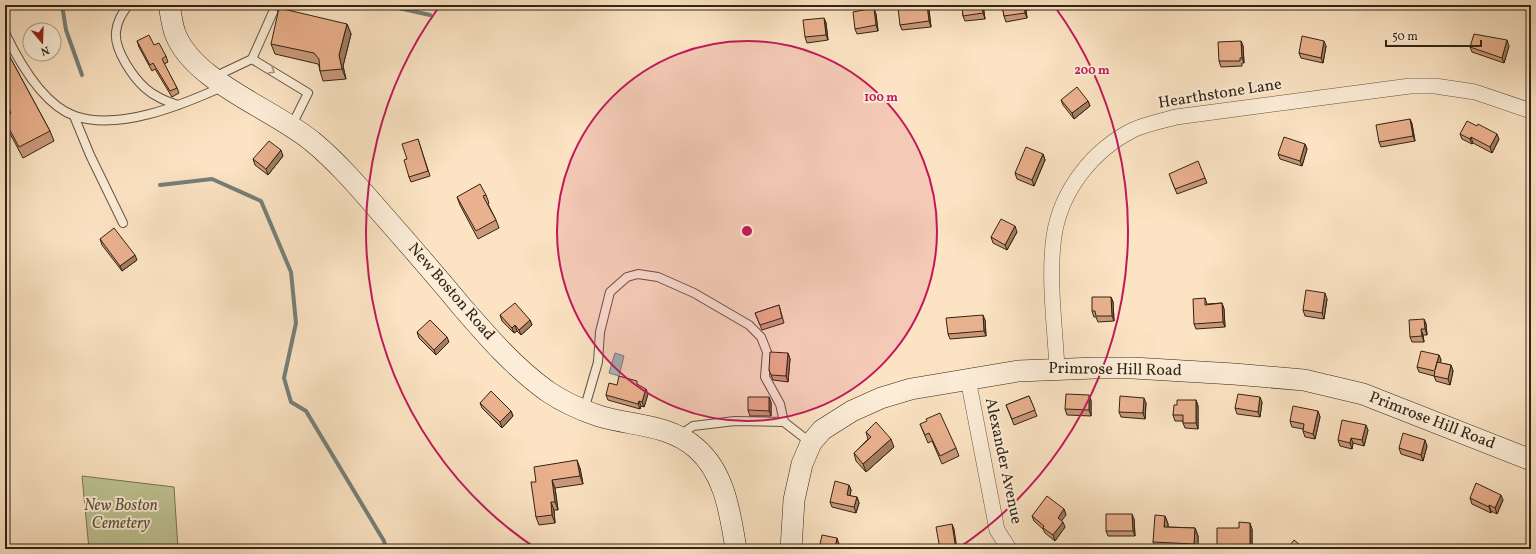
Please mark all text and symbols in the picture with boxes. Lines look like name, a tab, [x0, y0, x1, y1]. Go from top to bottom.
north arrow	[22, 22, 62, 62]
scale bar	[1386, 22, 1481, 48]
text: 50 m	[1392, 29, 1418, 45]
text: N	[39, 42, 51, 58]
text: 200 m	[1074, 63, 1110, 79]
one-way arrow	[268, 67, 275, 74]
street label: Hearthstone Lane	[1157, 73, 1283, 115]
text: 100 m	[864, 90, 898, 106]
centre of rings	[740, 224, 754, 238]
street label: New Boston Road	[402, 239, 500, 345]
street label: Primrose Hill Road	[1048, 358, 1182, 382]
street label: Primrose Hill Road	[1366, 387, 1498, 455]
street label: Alexander Avenue	[979, 396, 1027, 526]
park label: New Boston Cemetery	[84, 495, 158, 535]

